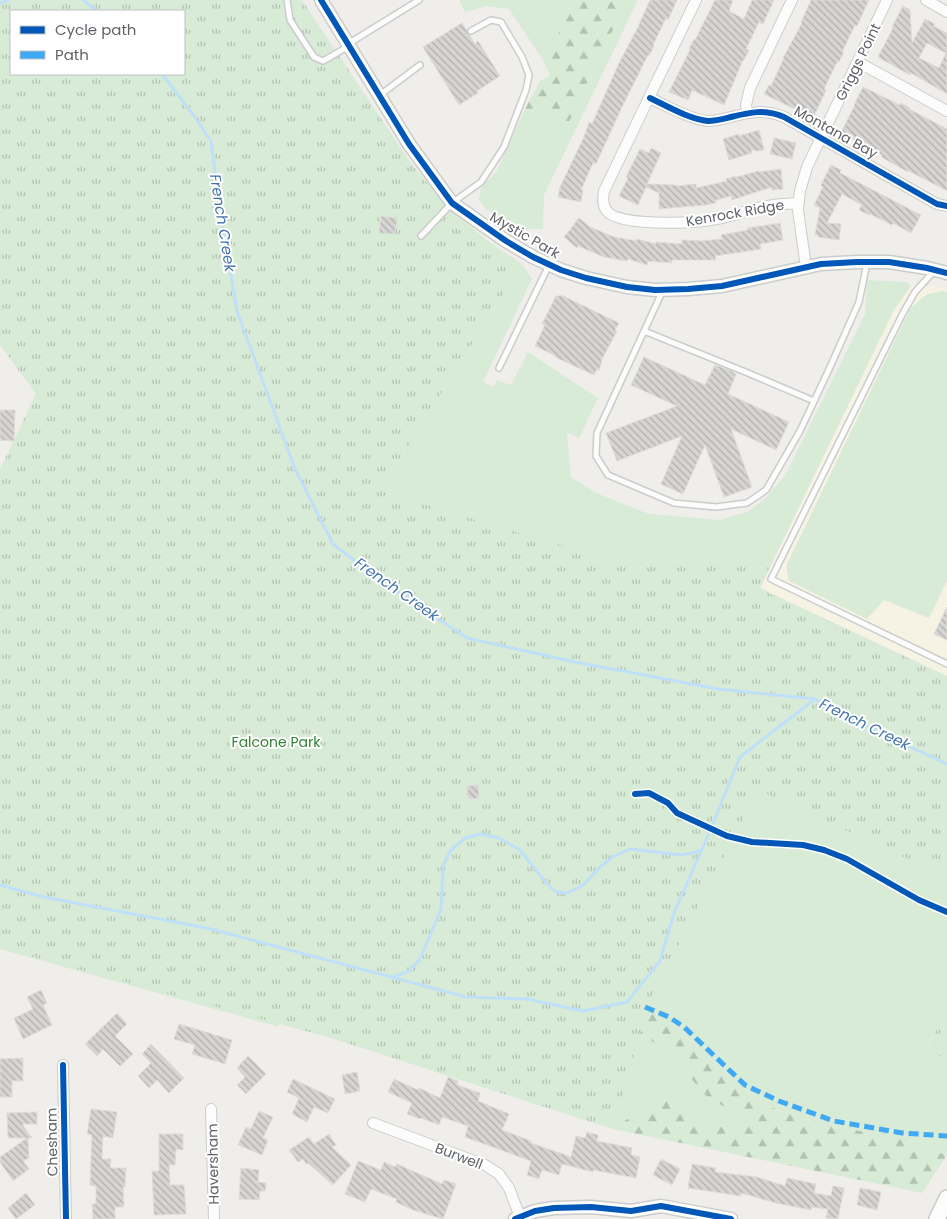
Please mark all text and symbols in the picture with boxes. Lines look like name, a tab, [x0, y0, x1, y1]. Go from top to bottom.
legend	[10, 10, 185, 75]
text: Cycle path	[55, 19, 136, 40]
street label: Griggs Point	[831, 20, 885, 104]
text: Path	[55, 44, 89, 65]
street label: Montana Bay	[791, 101, 881, 163]
water label: French Creek	[205, 173, 241, 275]
street label: Kenrock Ridge	[684, 194, 786, 231]
street label: Mystic Park	[486, 207, 564, 264]
water label: French Creek	[351, 552, 445, 627]
water label: French Creek	[816, 693, 915, 756]
park label: Falcone Park	[232, 732, 321, 752]
street label: Chesham	[41, 1108, 63, 1176]
street label: Haversham	[202, 1123, 224, 1205]
street label: Burwell	[432, 1138, 486, 1174]

